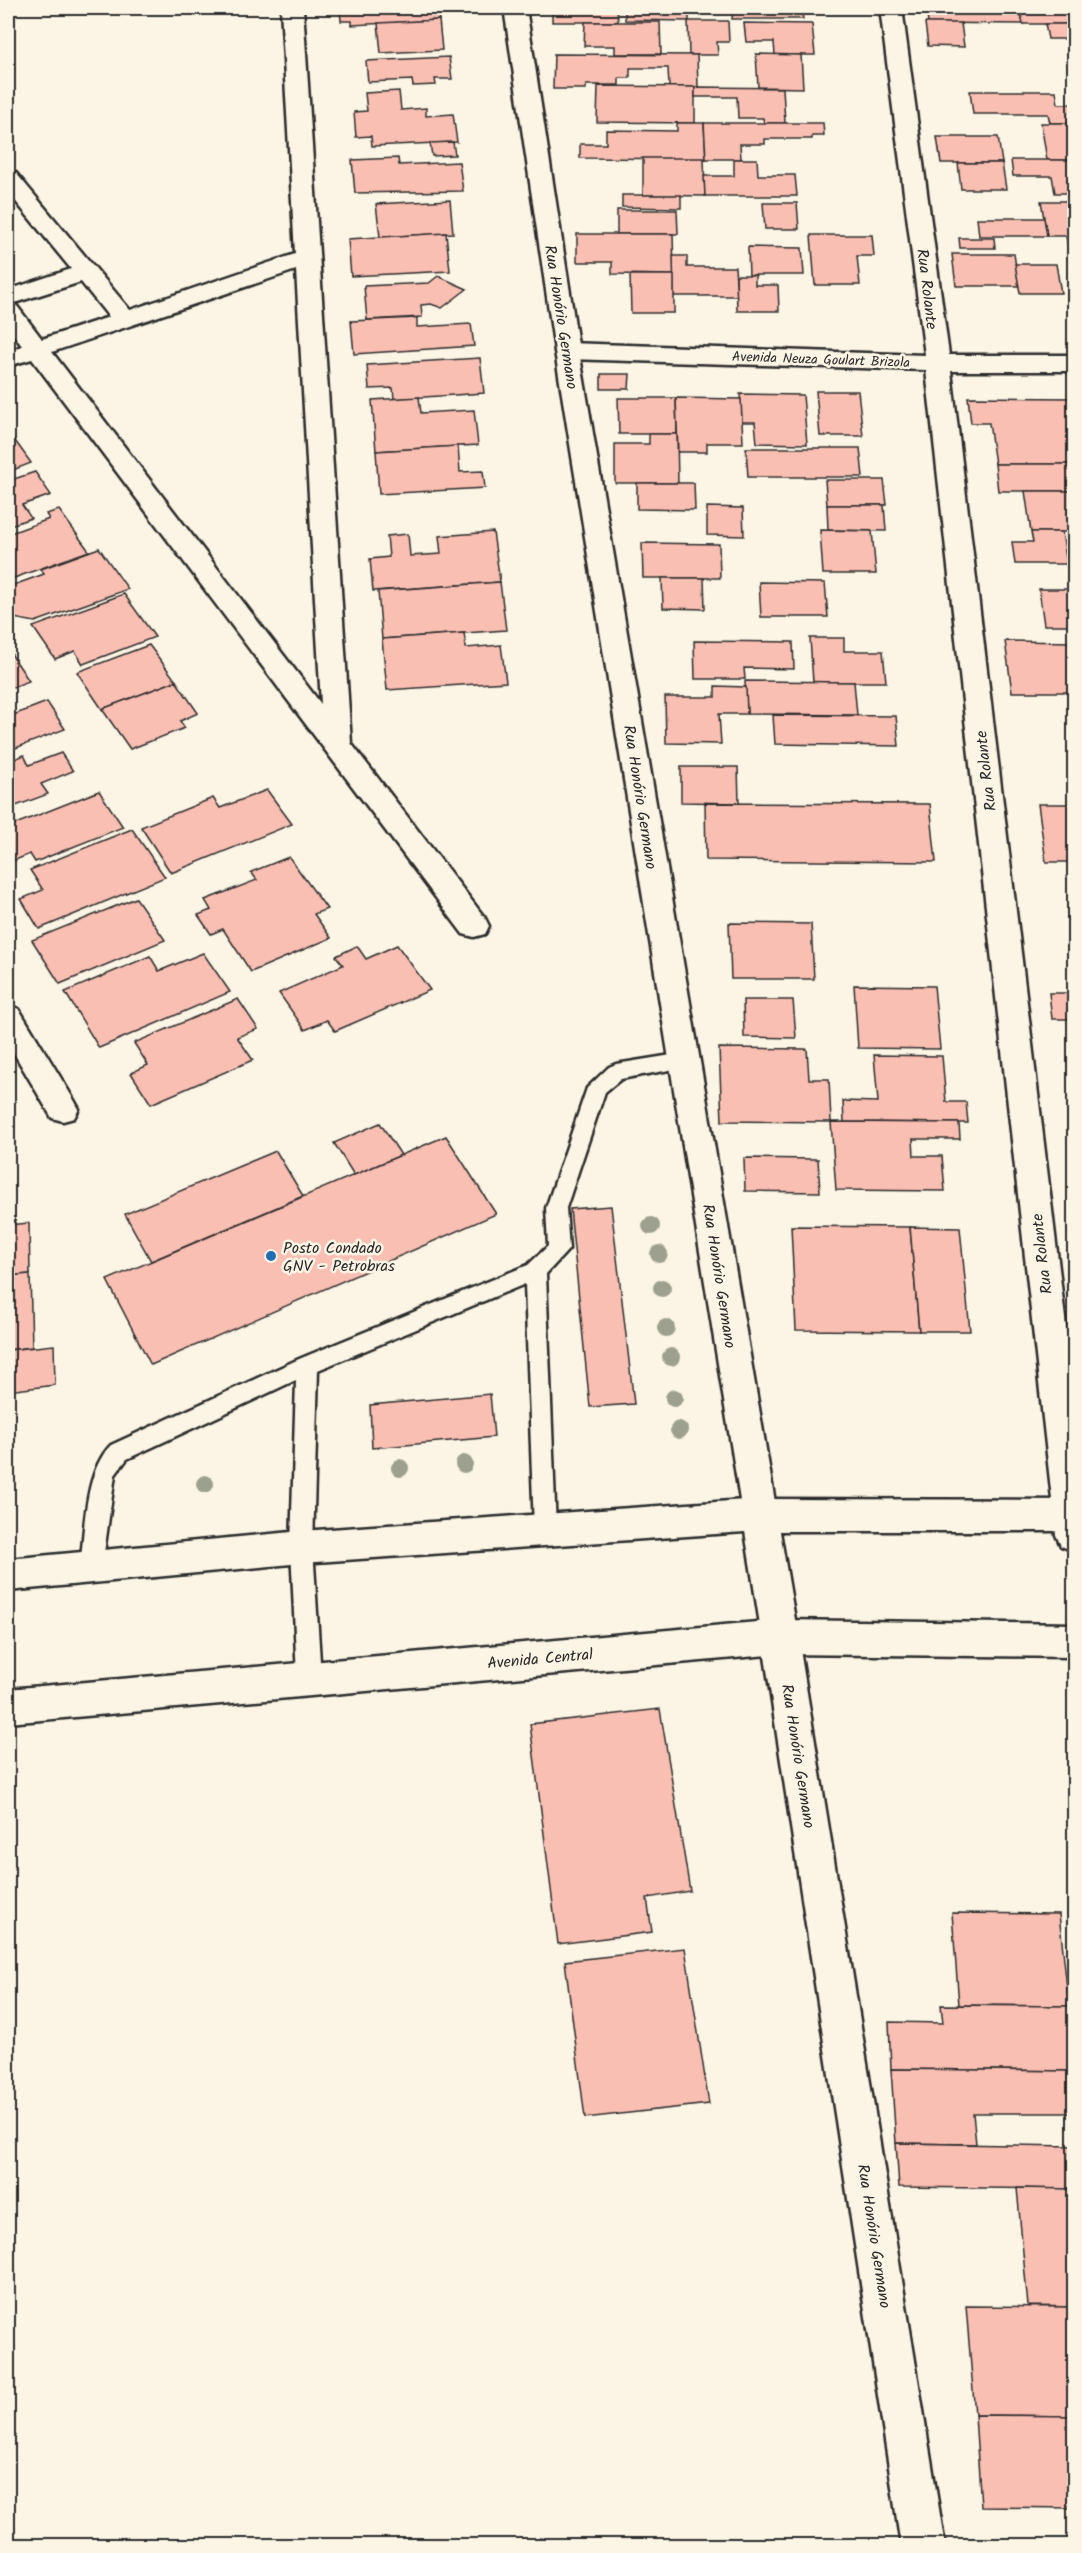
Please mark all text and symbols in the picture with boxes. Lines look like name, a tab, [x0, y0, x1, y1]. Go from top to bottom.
street label: Rua Honório Germano	[537, 243, 584, 391]
street label: Rua Rolante	[909, 248, 944, 331]
street label: Avenida Neuza Goulart Brizola	[732, 346, 910, 374]
street label: Rua Honório Germano	[616, 723, 663, 871]
street label: Rua Rolante	[969, 729, 1004, 812]
street label: Rua Honório Germano	[695, 1202, 742, 1350]
street label: Rua Rolante	[1025, 1212, 1060, 1295]
place label: Posto Condado GNV - Petrobras	[283, 1236, 395, 1279]
marker: Posto Condado GNV - Petrobras	[264, 1249, 278, 1263]
street label: Avenida Central	[486, 1642, 594, 1677]
street label: Rua Honório Germano	[774, 1682, 821, 1830]
street label: Rua Honório Germano	[850, 2162, 897, 2310]

